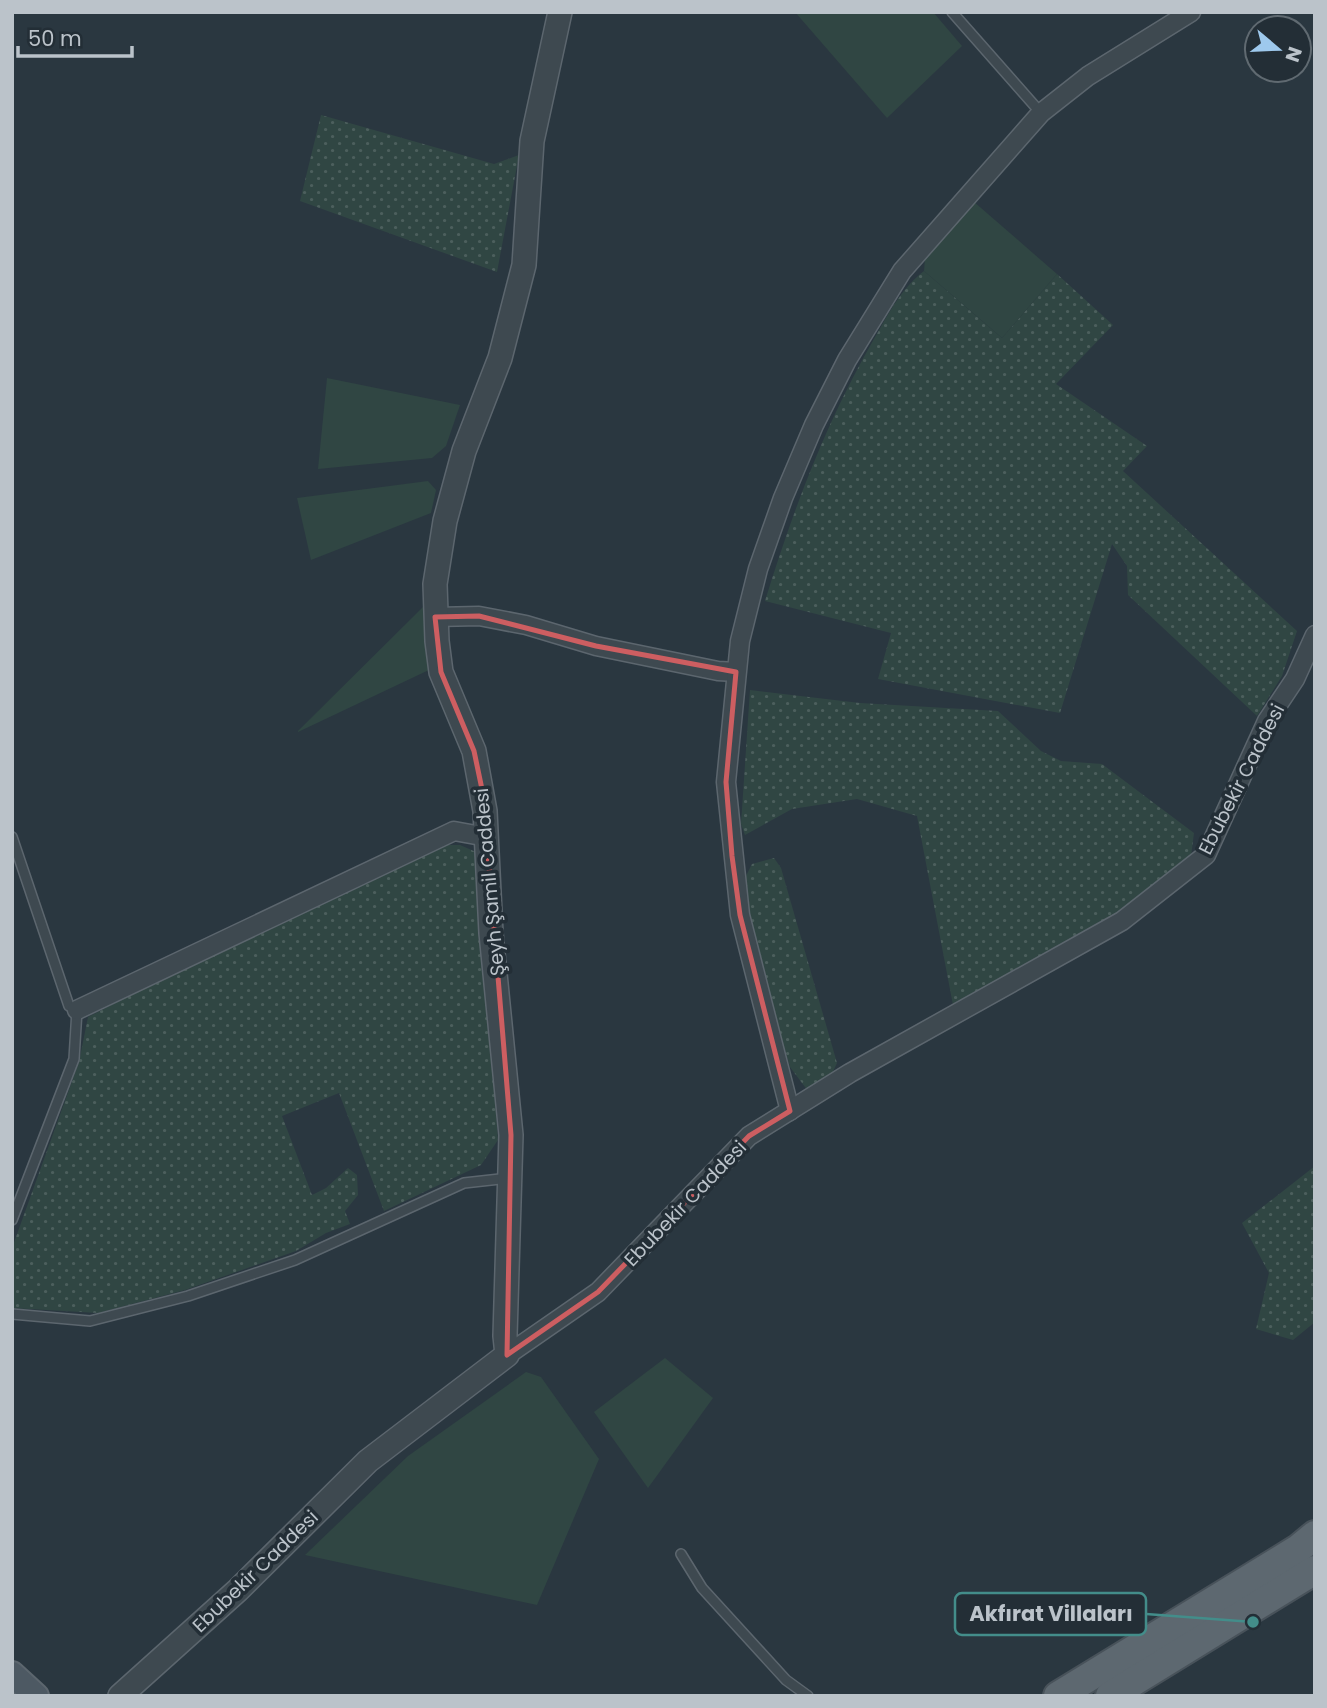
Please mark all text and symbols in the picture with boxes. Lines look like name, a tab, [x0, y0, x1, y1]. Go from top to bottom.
scale bar	[18, 14, 131, 58]
north arrow	[1243, 14, 1313, 84]
text: 50 m	[28, 24, 82, 53]
text: N	[1279, 43, 1309, 66]
street label: Ebubekir Caddesi	[1192, 699, 1291, 859]
street label: Şeyh Şamil Caddesi	[468, 787, 511, 977]
street label: Ebubekir Caddesi	[618, 1134, 753, 1272]
street label: Ebubekir Caddesi	[186, 1504, 324, 1639]
callout: Akfırat Villaları	[955, 1593, 1146, 1635]
text: Akfırat Villaları	[969, 1599, 1133, 1628]

